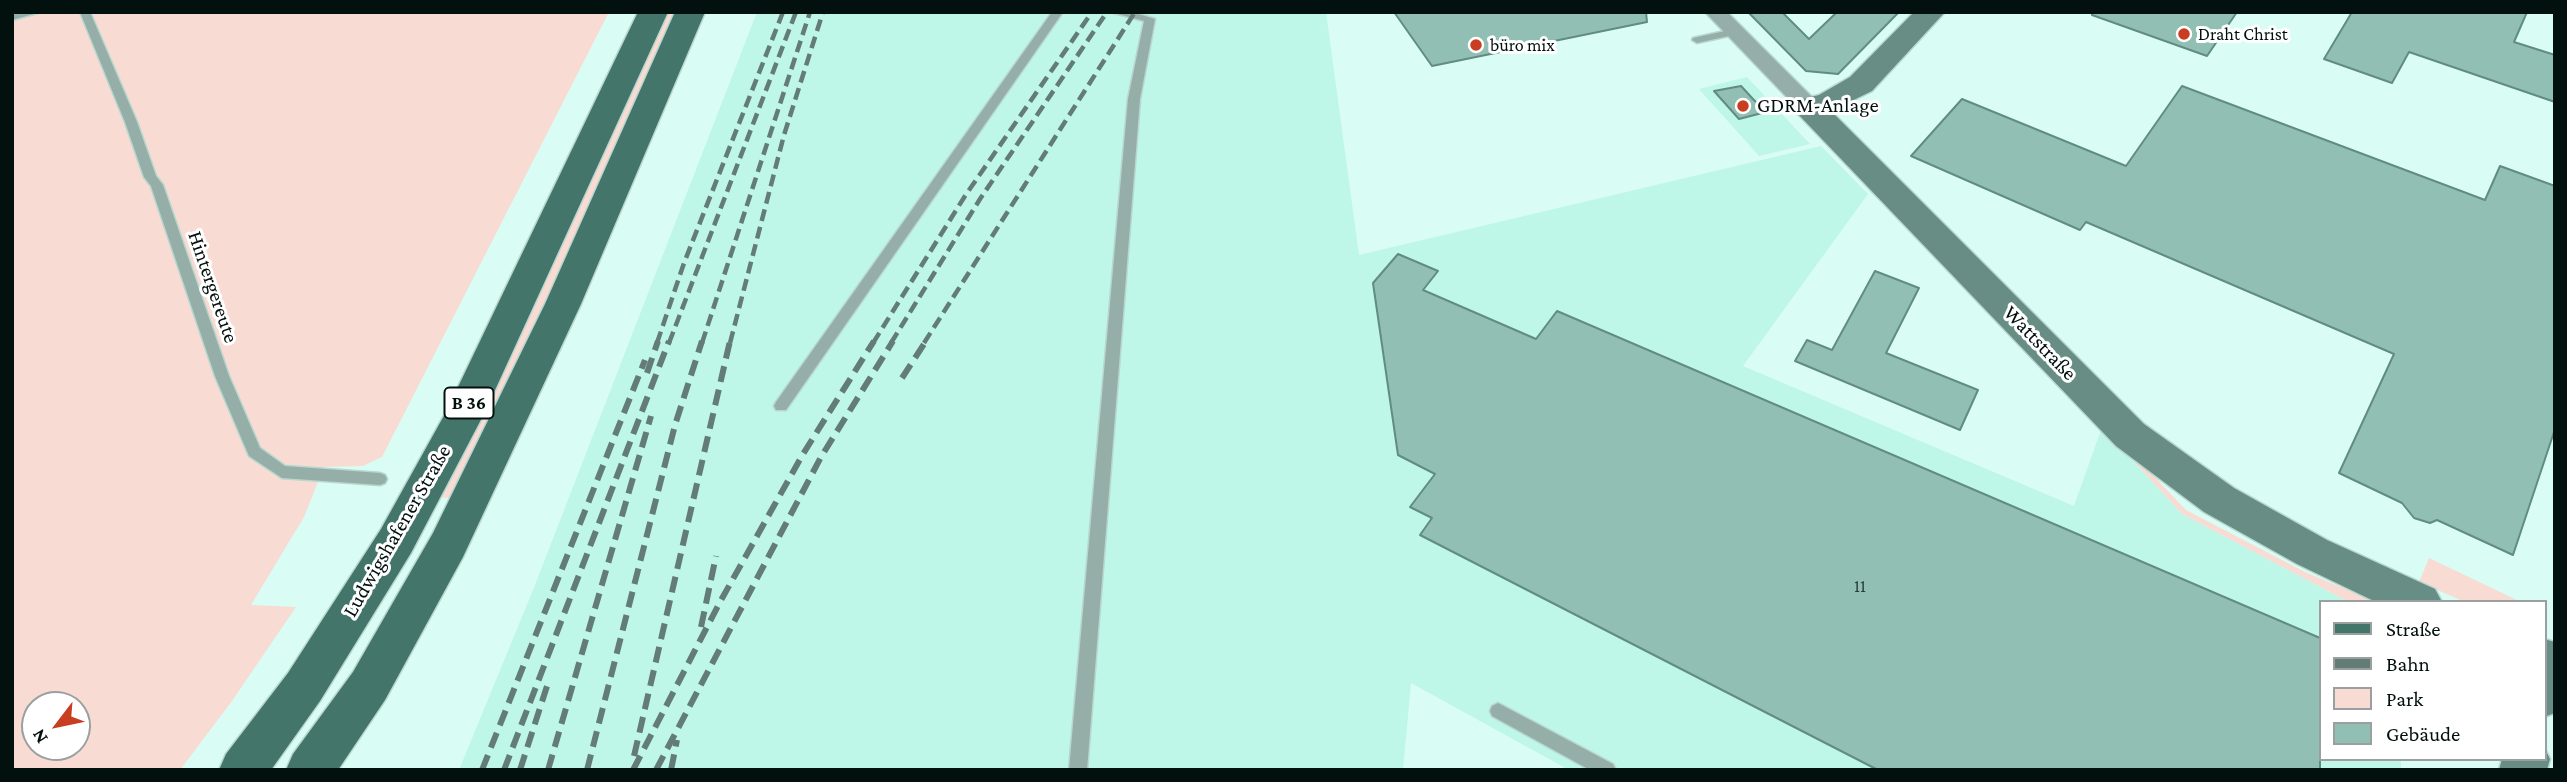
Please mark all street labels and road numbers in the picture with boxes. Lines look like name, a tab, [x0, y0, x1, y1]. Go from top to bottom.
street label: Hintergereute	[182, 228, 244, 346]
street label: Wattstraße	[1998, 300, 2082, 386]
road number: B 36	[444, 388, 494, 418]
street label: Ludwigshafener Straße	[337, 440, 457, 622]

